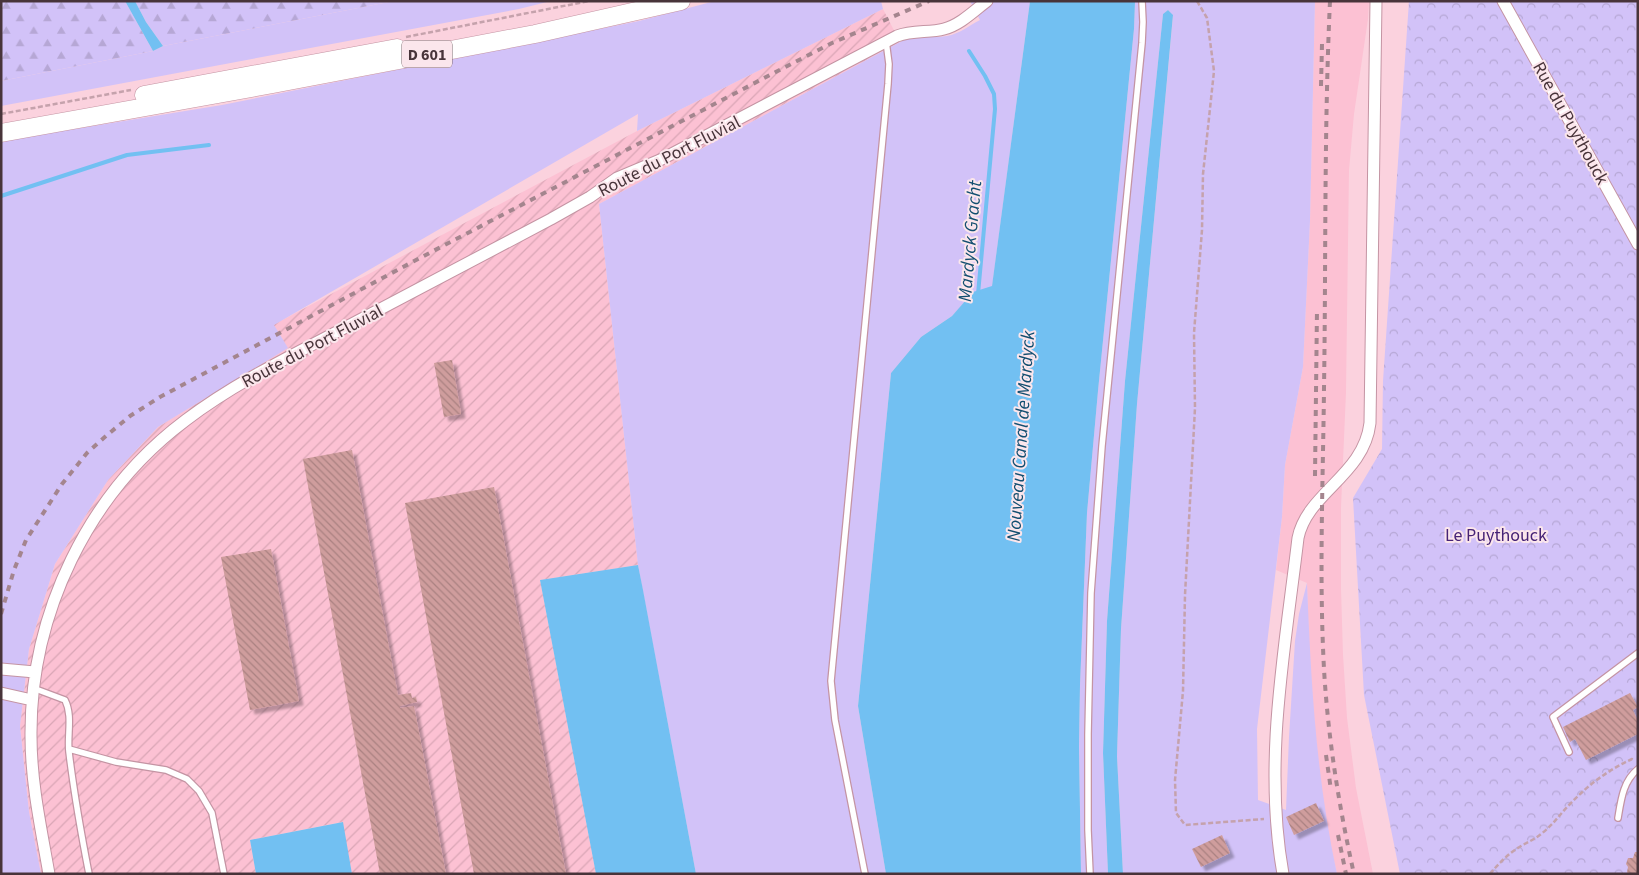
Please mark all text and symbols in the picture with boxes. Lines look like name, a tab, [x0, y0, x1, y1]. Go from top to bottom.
road number: D 601	[402, 41, 452, 68]
street label: Rue du Puythouck	[1526, 57, 1615, 189]
street label: Route du Port Fluvial	[594, 110, 745, 203]
water label: Mardyck Gracht	[952, 179, 989, 303]
street label: Route du Port Fluvial	[237, 299, 387, 394]
water label: Nouveau Canal de Mardyck	[1001, 329, 1042, 542]
park label: Le Puythouck	[1445, 523, 1547, 548]

